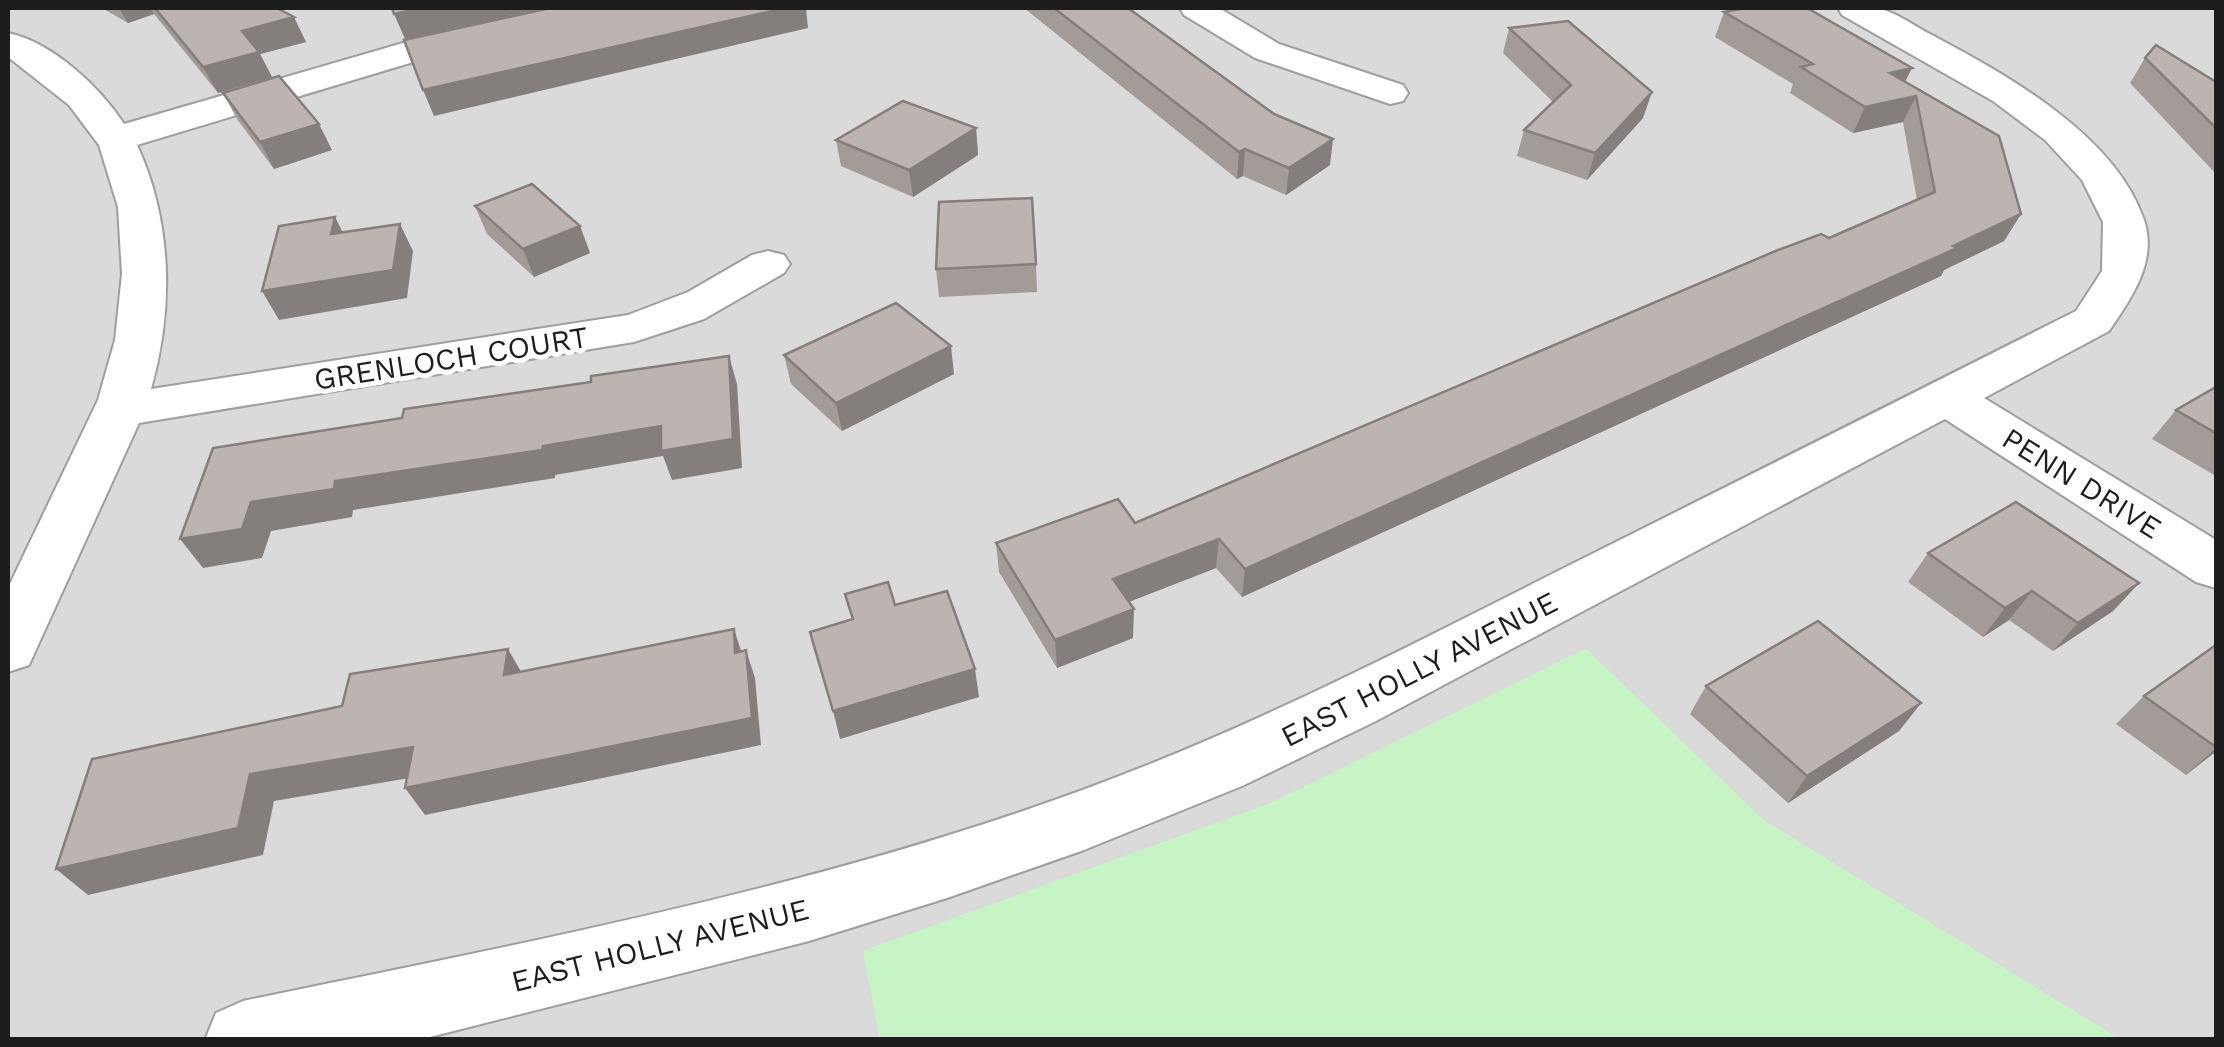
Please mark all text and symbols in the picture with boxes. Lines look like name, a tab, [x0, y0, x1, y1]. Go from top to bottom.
street label: GRENLOCH COURT	[311, 319, 591, 397]
street label: PENN DRIVE	[1996, 420, 2168, 546]
street label: EAST HOLLY AVENUE	[1275, 584, 1563, 754]
street label: EAST HOLLY AVENUE	[508, 891, 812, 999]

